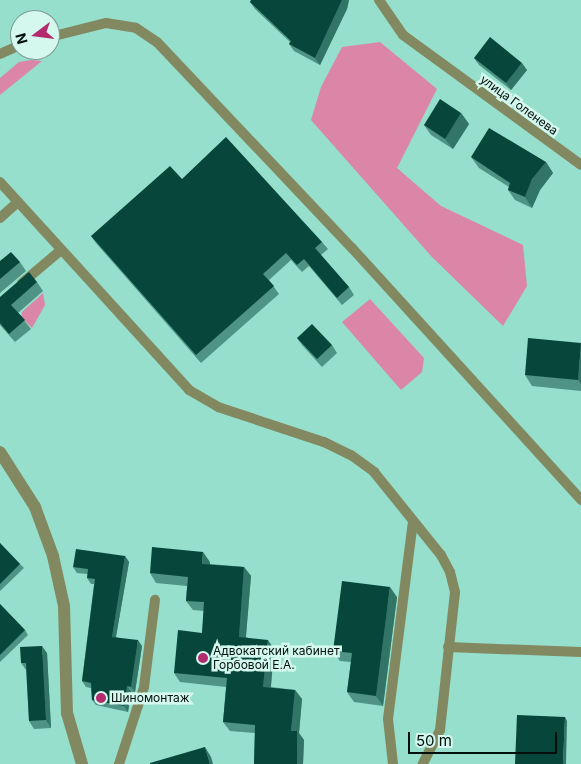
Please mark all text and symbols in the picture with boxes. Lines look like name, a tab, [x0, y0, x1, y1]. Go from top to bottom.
north arrow	[10, 10, 60, 60]
text: N	[11, 31, 31, 46]
street label: улица Голенева	[477, 72, 561, 138]
place label: Адвокатский кабинет Горбовой Е.А.	[213, 644, 339, 672]
marker: Адвокатский кабинет Горбовой Е.А.	[197, 652, 209, 664]
place label: Шиномонтаж	[111, 691, 189, 705]
marker: Шиномонтаж	[95, 692, 107, 704]
scale bar	[411, 722, 560, 754]
text: 50 m	[416, 731, 452, 750]

